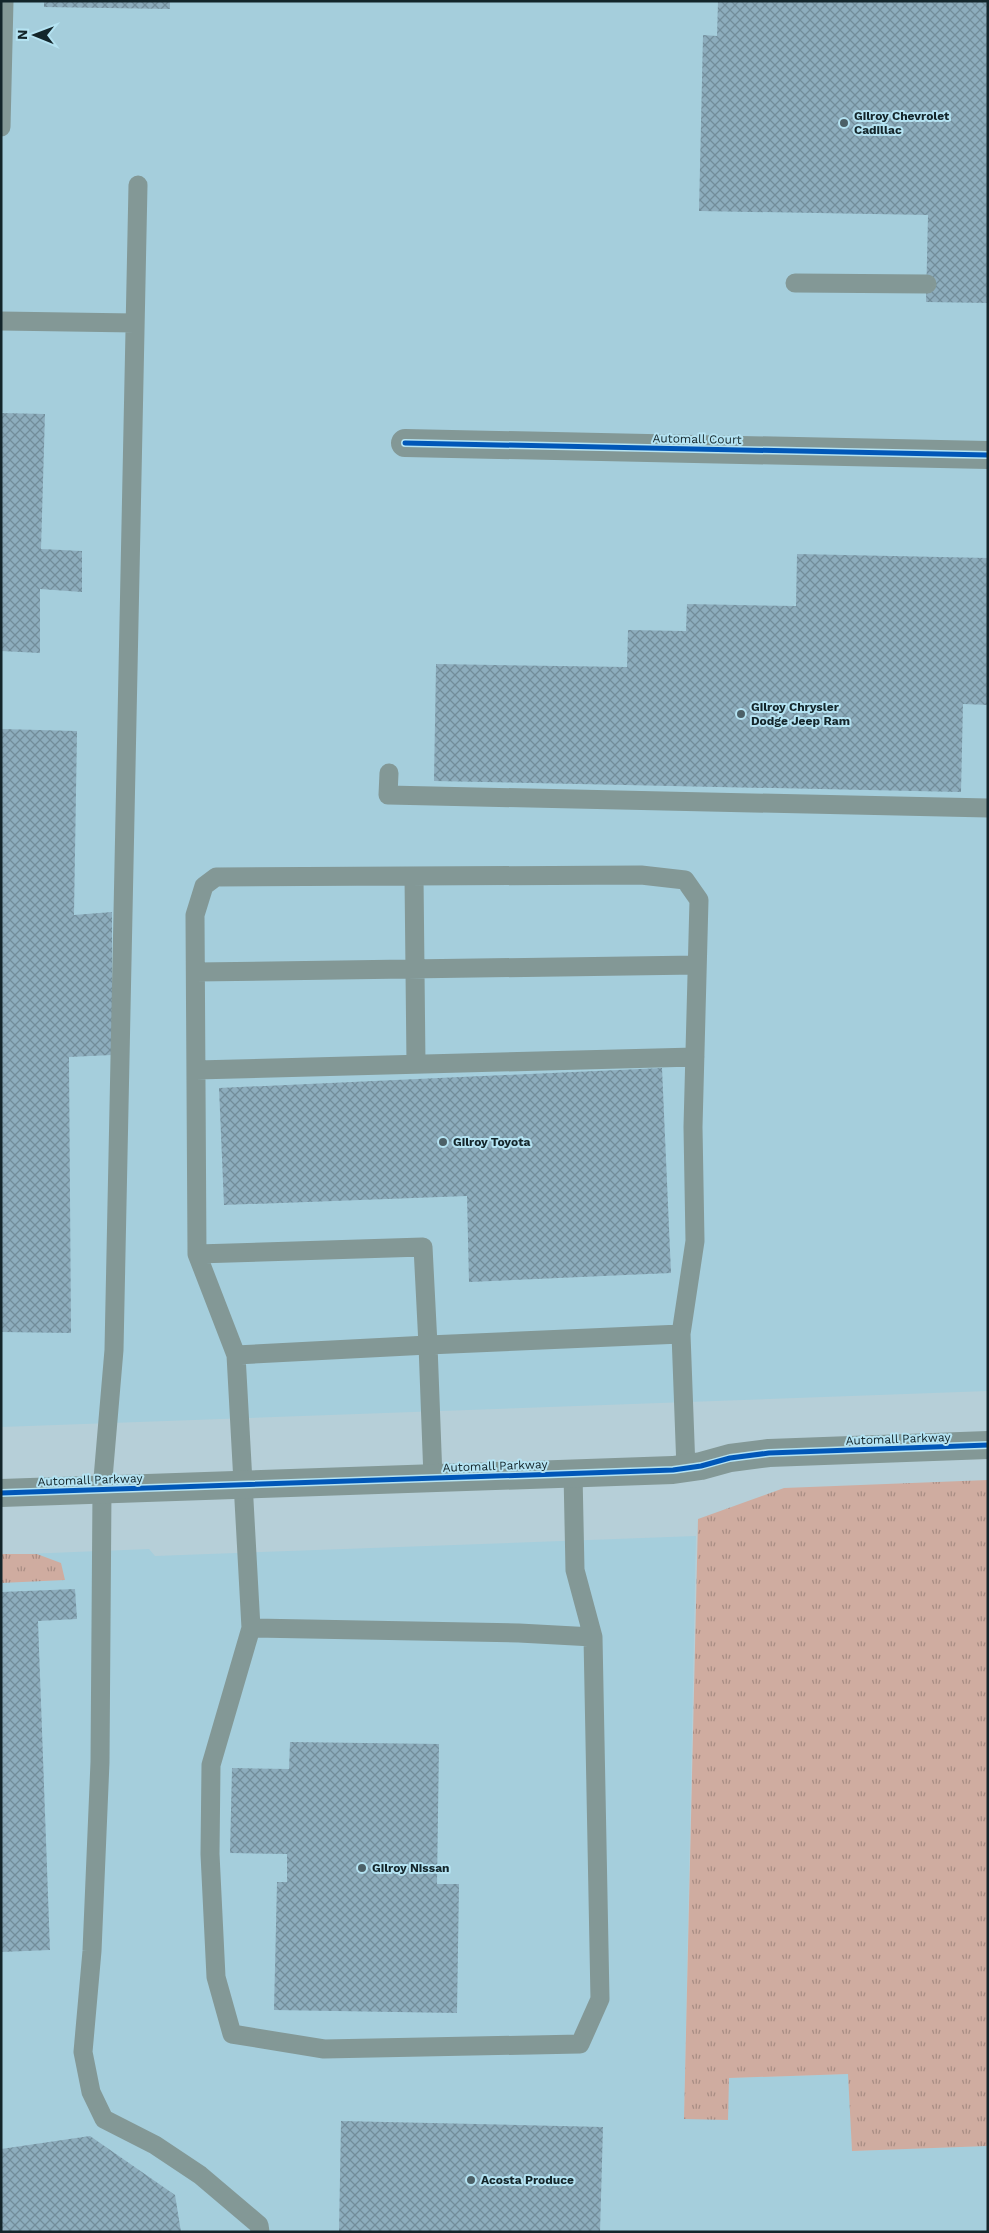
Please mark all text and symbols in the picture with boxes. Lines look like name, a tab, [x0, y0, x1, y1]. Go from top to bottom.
north arrow	[10, 10, 60, 60]
text: N	[14, 29, 30, 40]
place label: Gilroy Chevrolet Cadillac	[854, 109, 950, 137]
marker: Gilroy Chevrolet Cadillac	[838, 117, 850, 129]
street label: Automall Court	[652, 431, 742, 447]
place label: Gilroy Chrysler Dodge Jeep Ram	[751, 700, 850, 728]
marker: Gilroy Chrysler Dodge Jeep Ram	[735, 708, 747, 720]
place label: Gilroy Toyota	[453, 1135, 530, 1149]
marker: Gilroy Toyota	[437, 1136, 449, 1148]
street label: Automall Parkway	[845, 1430, 952, 1448]
street label: Automall Parkway	[442, 1457, 549, 1475]
street label: Automall Parkway	[37, 1471, 144, 1489]
place label: Gilroy Nissan	[372, 1861, 450, 1875]
marker: Gilroy Nissan	[356, 1862, 368, 1874]
place label: Acosta Produce	[481, 2173, 574, 2187]
marker: Acosta Produce	[465, 2174, 477, 2186]

